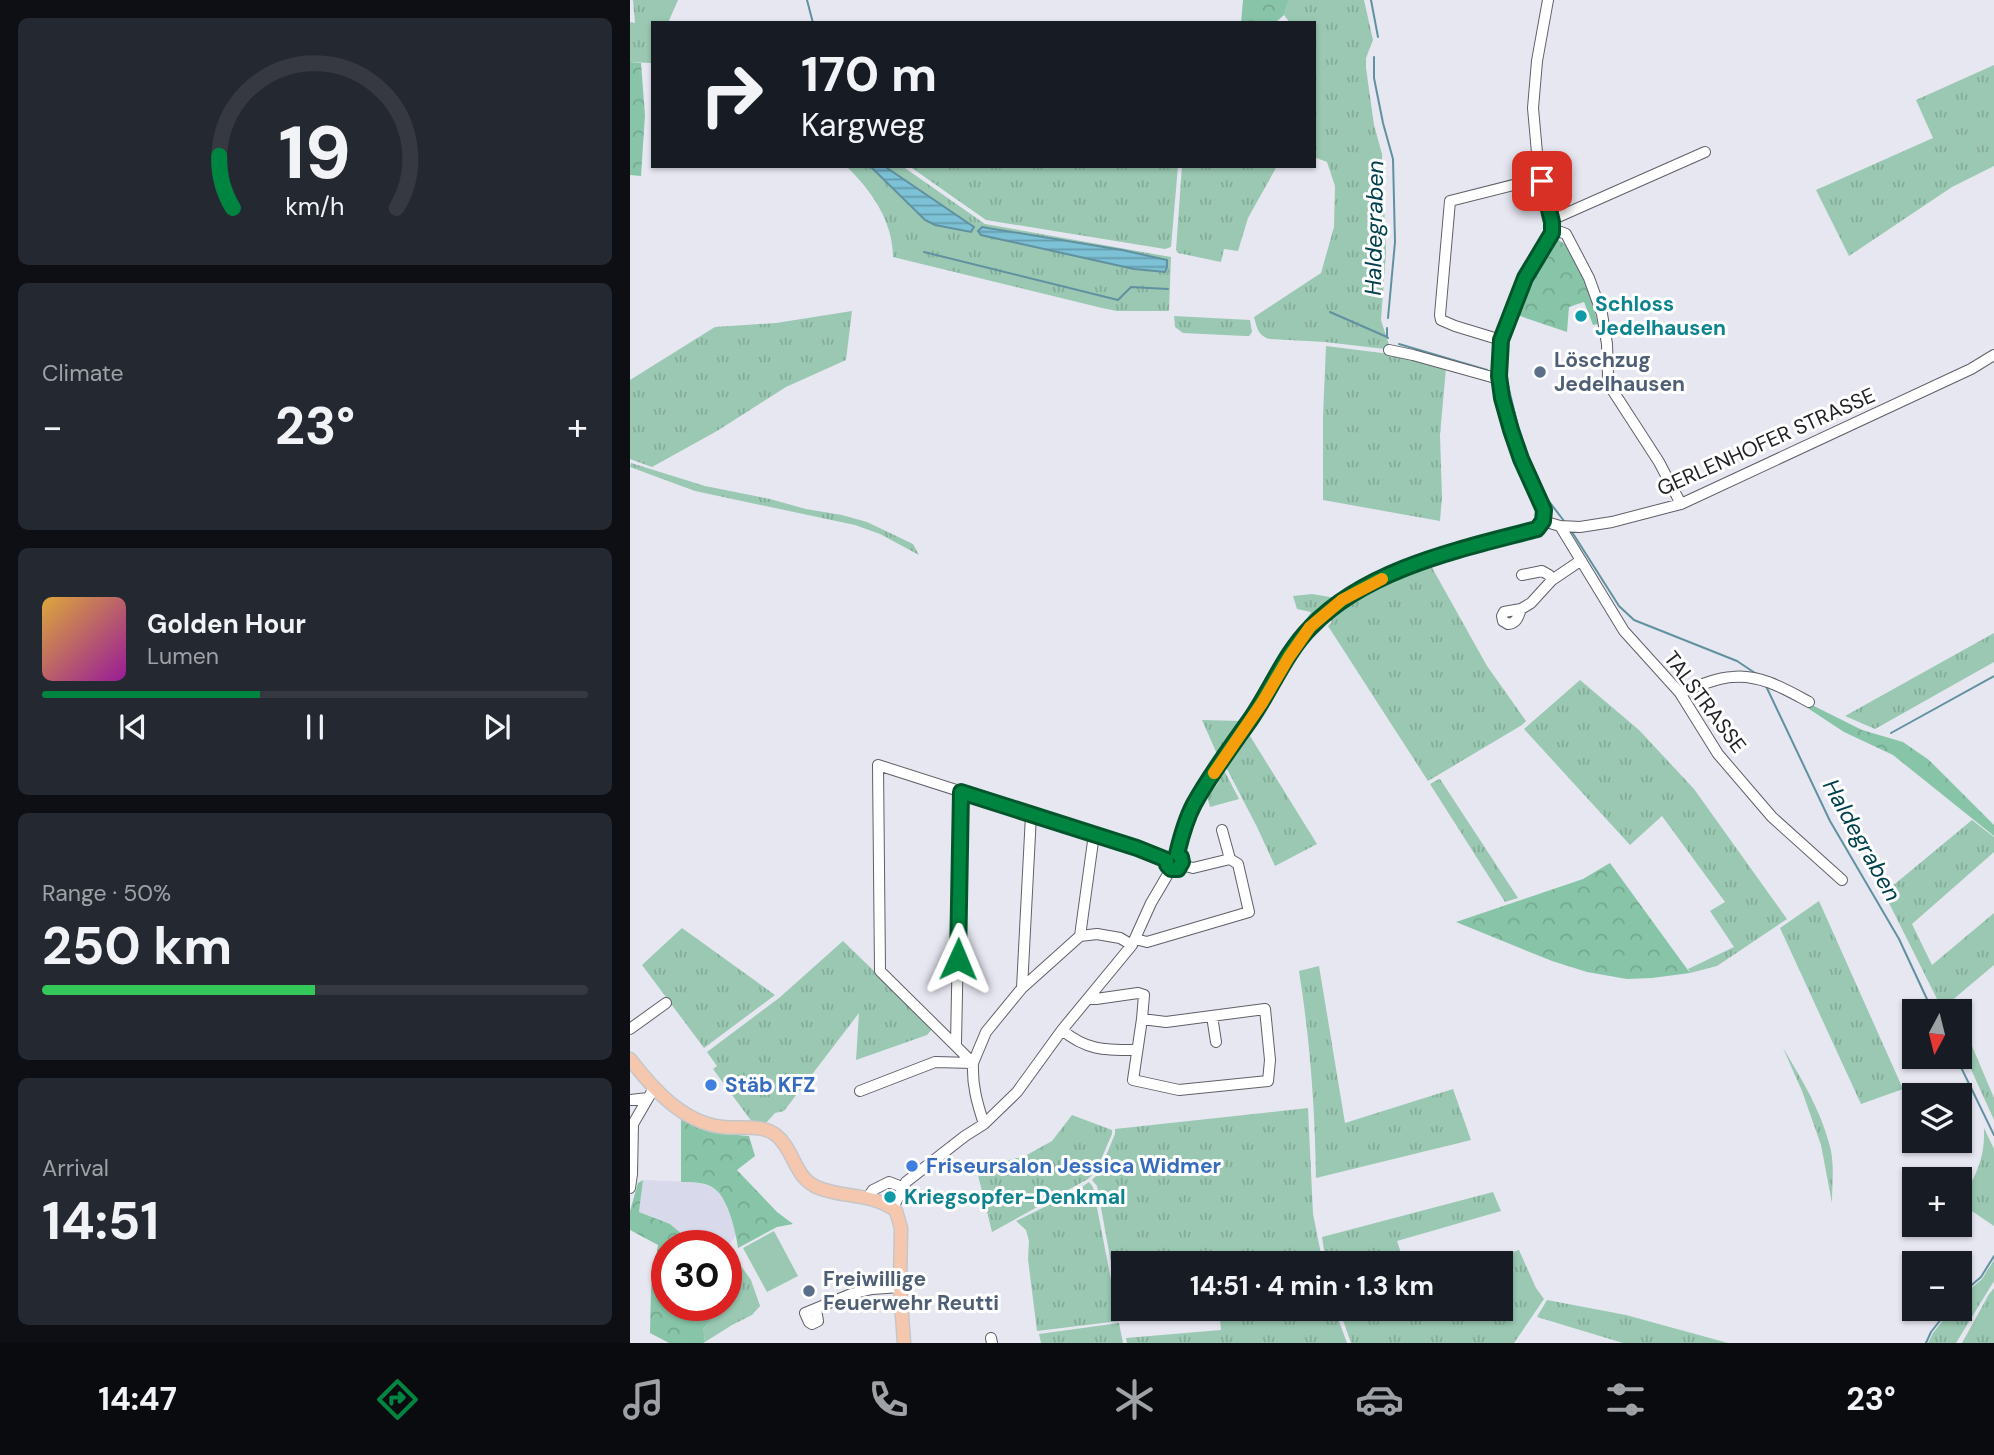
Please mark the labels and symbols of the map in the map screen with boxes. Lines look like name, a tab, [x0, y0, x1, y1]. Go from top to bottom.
pin	[1512, 151, 1572, 211]
water label: Haldegraben	[1358, 160, 1390, 296]
place label: Schloss Jedelhausen	[1595, 290, 1726, 342]
marker: Schloss Jedelhausen	[1573, 308, 1589, 324]
place label: Löschzug Jedelhausen	[1554, 346, 1685, 398]
marker: Löschzug Jedelhausen	[1532, 364, 1548, 380]
street label: GERLENHOFER STRASSE	[1653, 381, 1879, 503]
street label: TALSTRASSE	[1657, 645, 1753, 759]
water label: Haldegraben	[1816, 773, 1908, 907]
position arrow	[921, 922, 995, 996]
north arrow	[1902, 999, 1972, 1069]
place label: Stäb KFZ	[725, 1071, 815, 1099]
marker: Stäb KFZ	[703, 1077, 719, 1093]
place label: Friseursalon Jessica Widmer	[926, 1152, 1222, 1180]
marker: Friseursalon Jessica Widmer	[904, 1158, 920, 1174]
place label: Kriegsopfer-Denkmal	[904, 1183, 1126, 1211]
marker: Kriegsopfer-Denkmal	[882, 1189, 898, 1205]
speed limit sign: 30	[651, 1230, 742, 1321]
place label: Freiwillige Feuerwehr Reutti	[823, 1265, 999, 1317]
marker: Freiwillige Feuerwehr Reutti	[801, 1283, 817, 1299]

